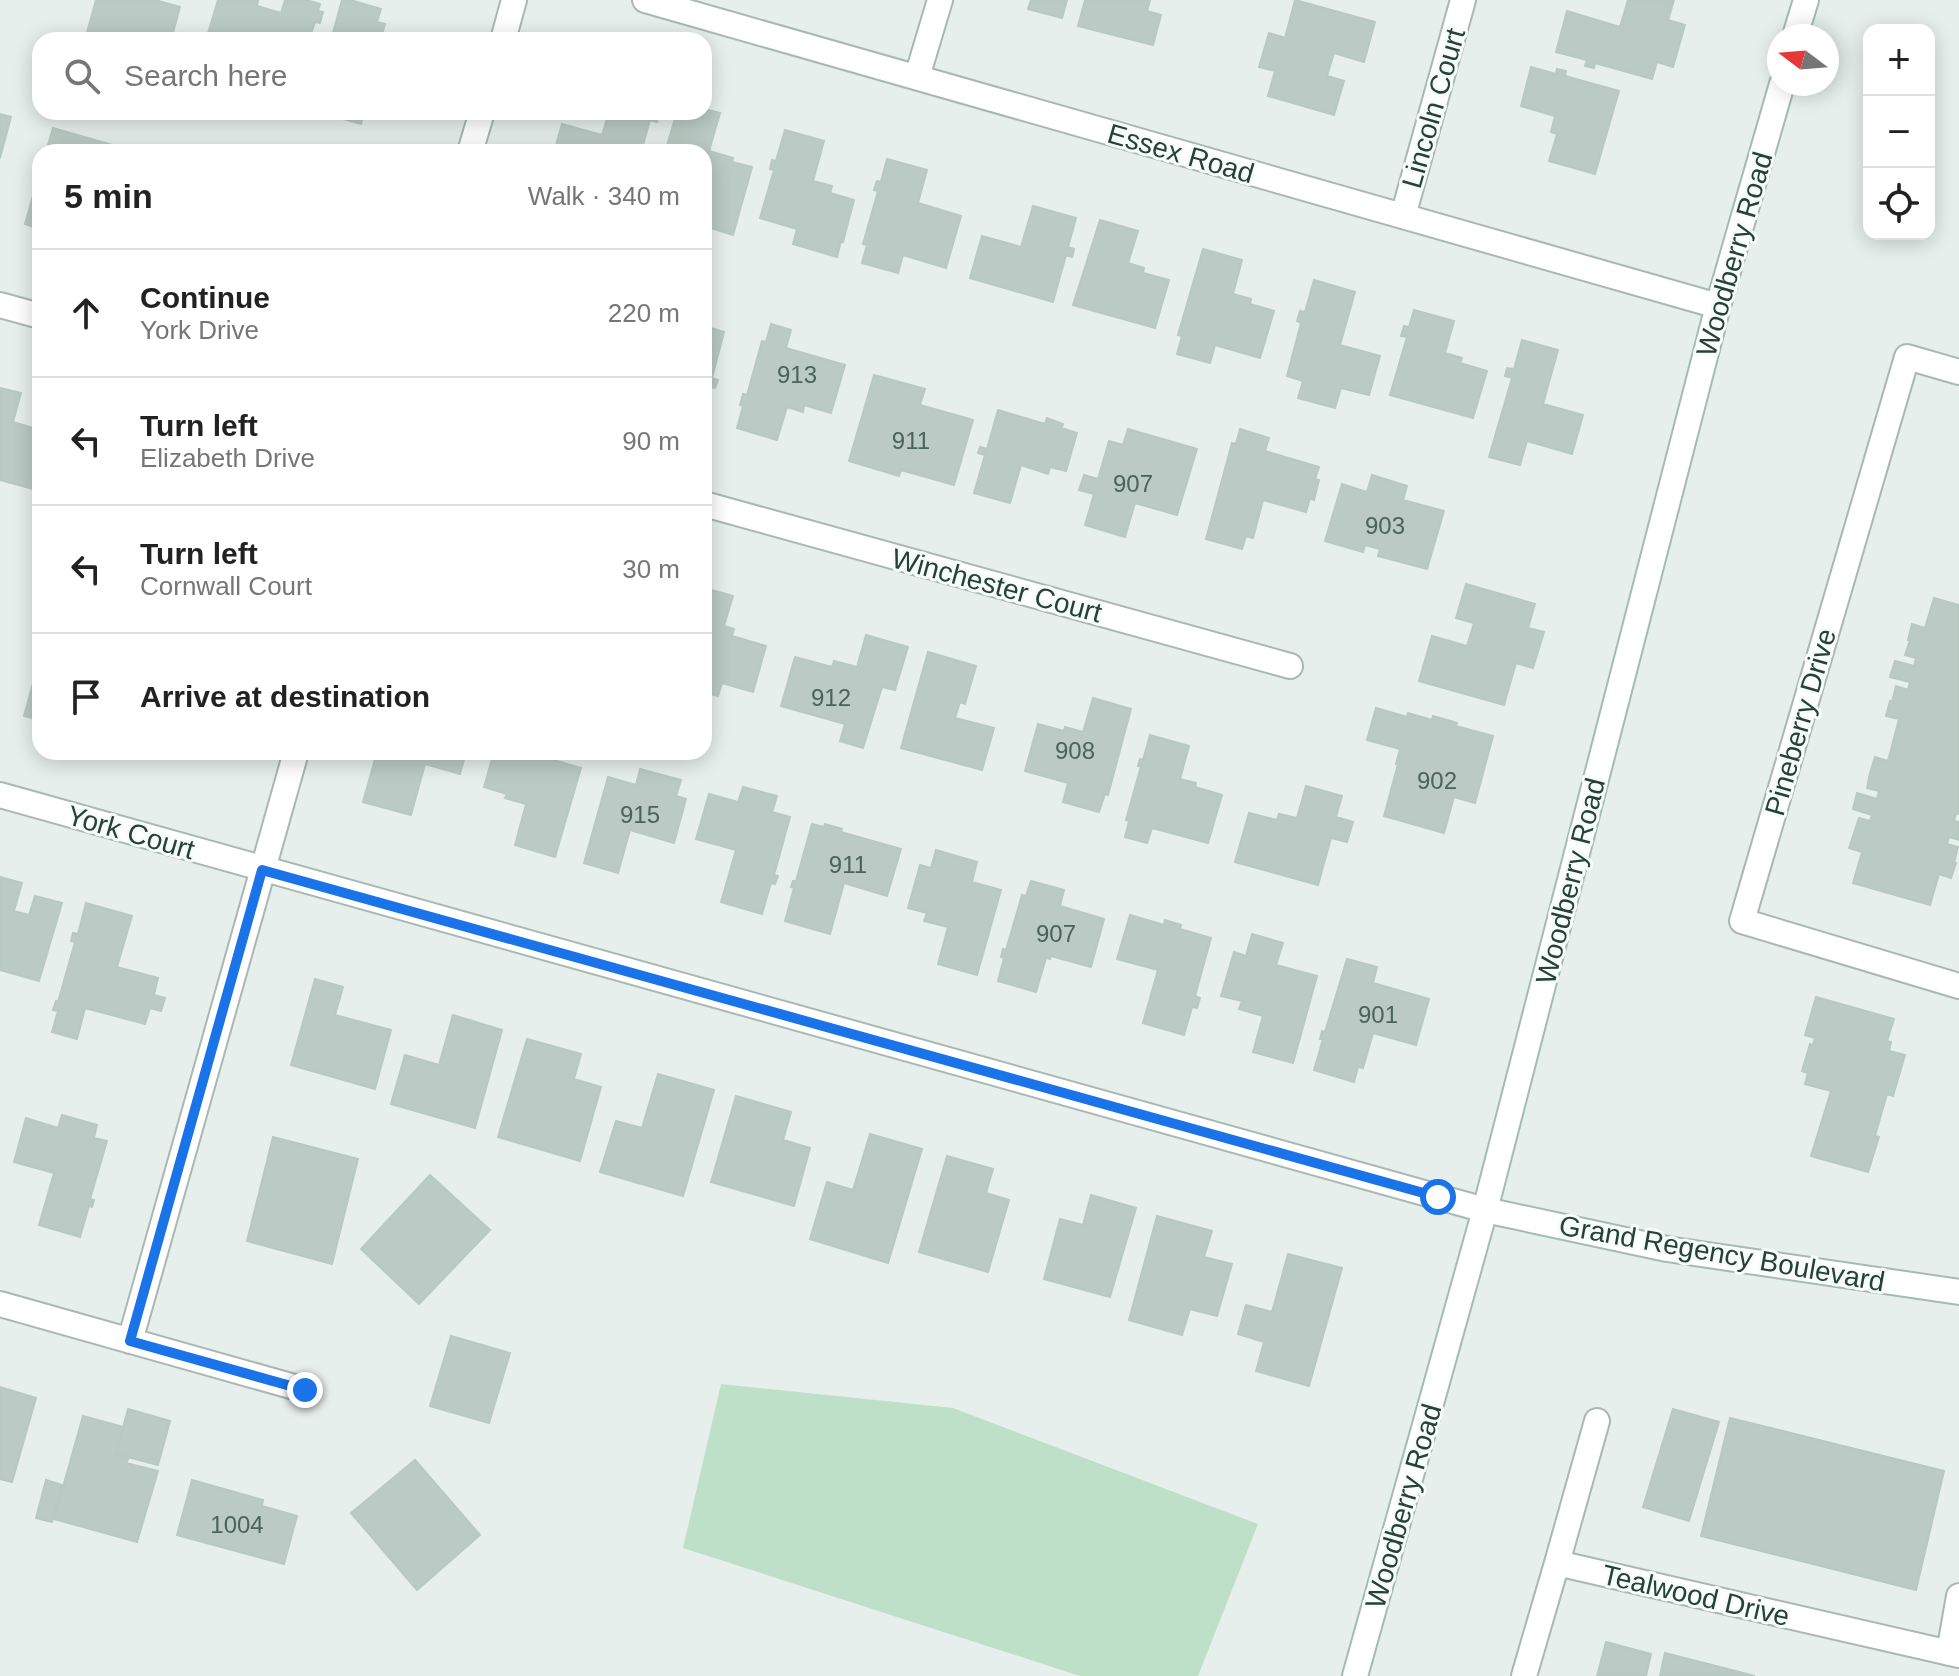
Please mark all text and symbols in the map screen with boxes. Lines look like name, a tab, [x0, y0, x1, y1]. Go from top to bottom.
street label: Lincoln Court	[1396, 24, 1471, 192]
north arrow	[1767, 24, 1839, 96]
map controls	[1863, 24, 1935, 240]
button: +	[1863, 24, 1935, 96]
search box	[32, 32, 712, 120]
icon: search	[60, 54, 104, 98]
text: Search here	[124, 59, 287, 92]
button: −	[1863, 96, 1935, 168]
street label: Essex Road	[1104, 118, 1258, 189]
street label: Woodberry Road	[1690, 148, 1778, 360]
button: locate	[1863, 168, 1935, 240]
text: 5 min	[64, 177, 153, 215]
text: Walk · 340 m	[528, 181, 680, 211]
text: Continue	[140, 281, 270, 314]
icon: ahead	[64, 291, 108, 335]
text: 220 m	[608, 298, 680, 328]
text: York Drive	[140, 315, 259, 345]
house number: 913	[777, 361, 817, 388]
text: Turn left	[140, 409, 258, 442]
icon: left	[64, 419, 108, 463]
text: 90 m	[622, 426, 680, 456]
house number: 911	[892, 427, 930, 454]
text: Elizabeth Drive	[140, 443, 315, 473]
house number: 907	[1113, 470, 1153, 497]
house number: 903	[1365, 512, 1405, 539]
text: Turn left	[140, 537, 258, 570]
street label: Winchester Court	[888, 543, 1106, 629]
icon: left	[64, 547, 108, 591]
text: 30 m	[622, 554, 680, 584]
text: Cornwall Court	[140, 571, 312, 601]
street label: Pineberry Drive	[1759, 625, 1842, 819]
icon: arrive	[64, 675, 108, 719]
text: Arrive at destination	[140, 680, 430, 713]
house number: 912	[811, 684, 851, 711]
house number: 908	[1055, 737, 1095, 764]
house number: 902	[1417, 767, 1457, 794]
street label: Woodberry Road	[1530, 775, 1611, 987]
street label: York Court	[64, 799, 198, 866]
house number: 915	[620, 801, 660, 828]
house number: 911	[829, 851, 867, 878]
house number: 907	[1036, 920, 1076, 947]
house number: 901	[1358, 1001, 1398, 1028]
route start	[1420, 1179, 1456, 1215]
street label: Grand Regency Boulevard	[1557, 1210, 1887, 1297]
route end	[287, 1372, 323, 1408]
street label: Woodberry Road	[1359, 1400, 1447, 1612]
house number: 1004	[210, 1511, 264, 1538]
street label: Tealwood Drive	[1599, 1559, 1793, 1632]

